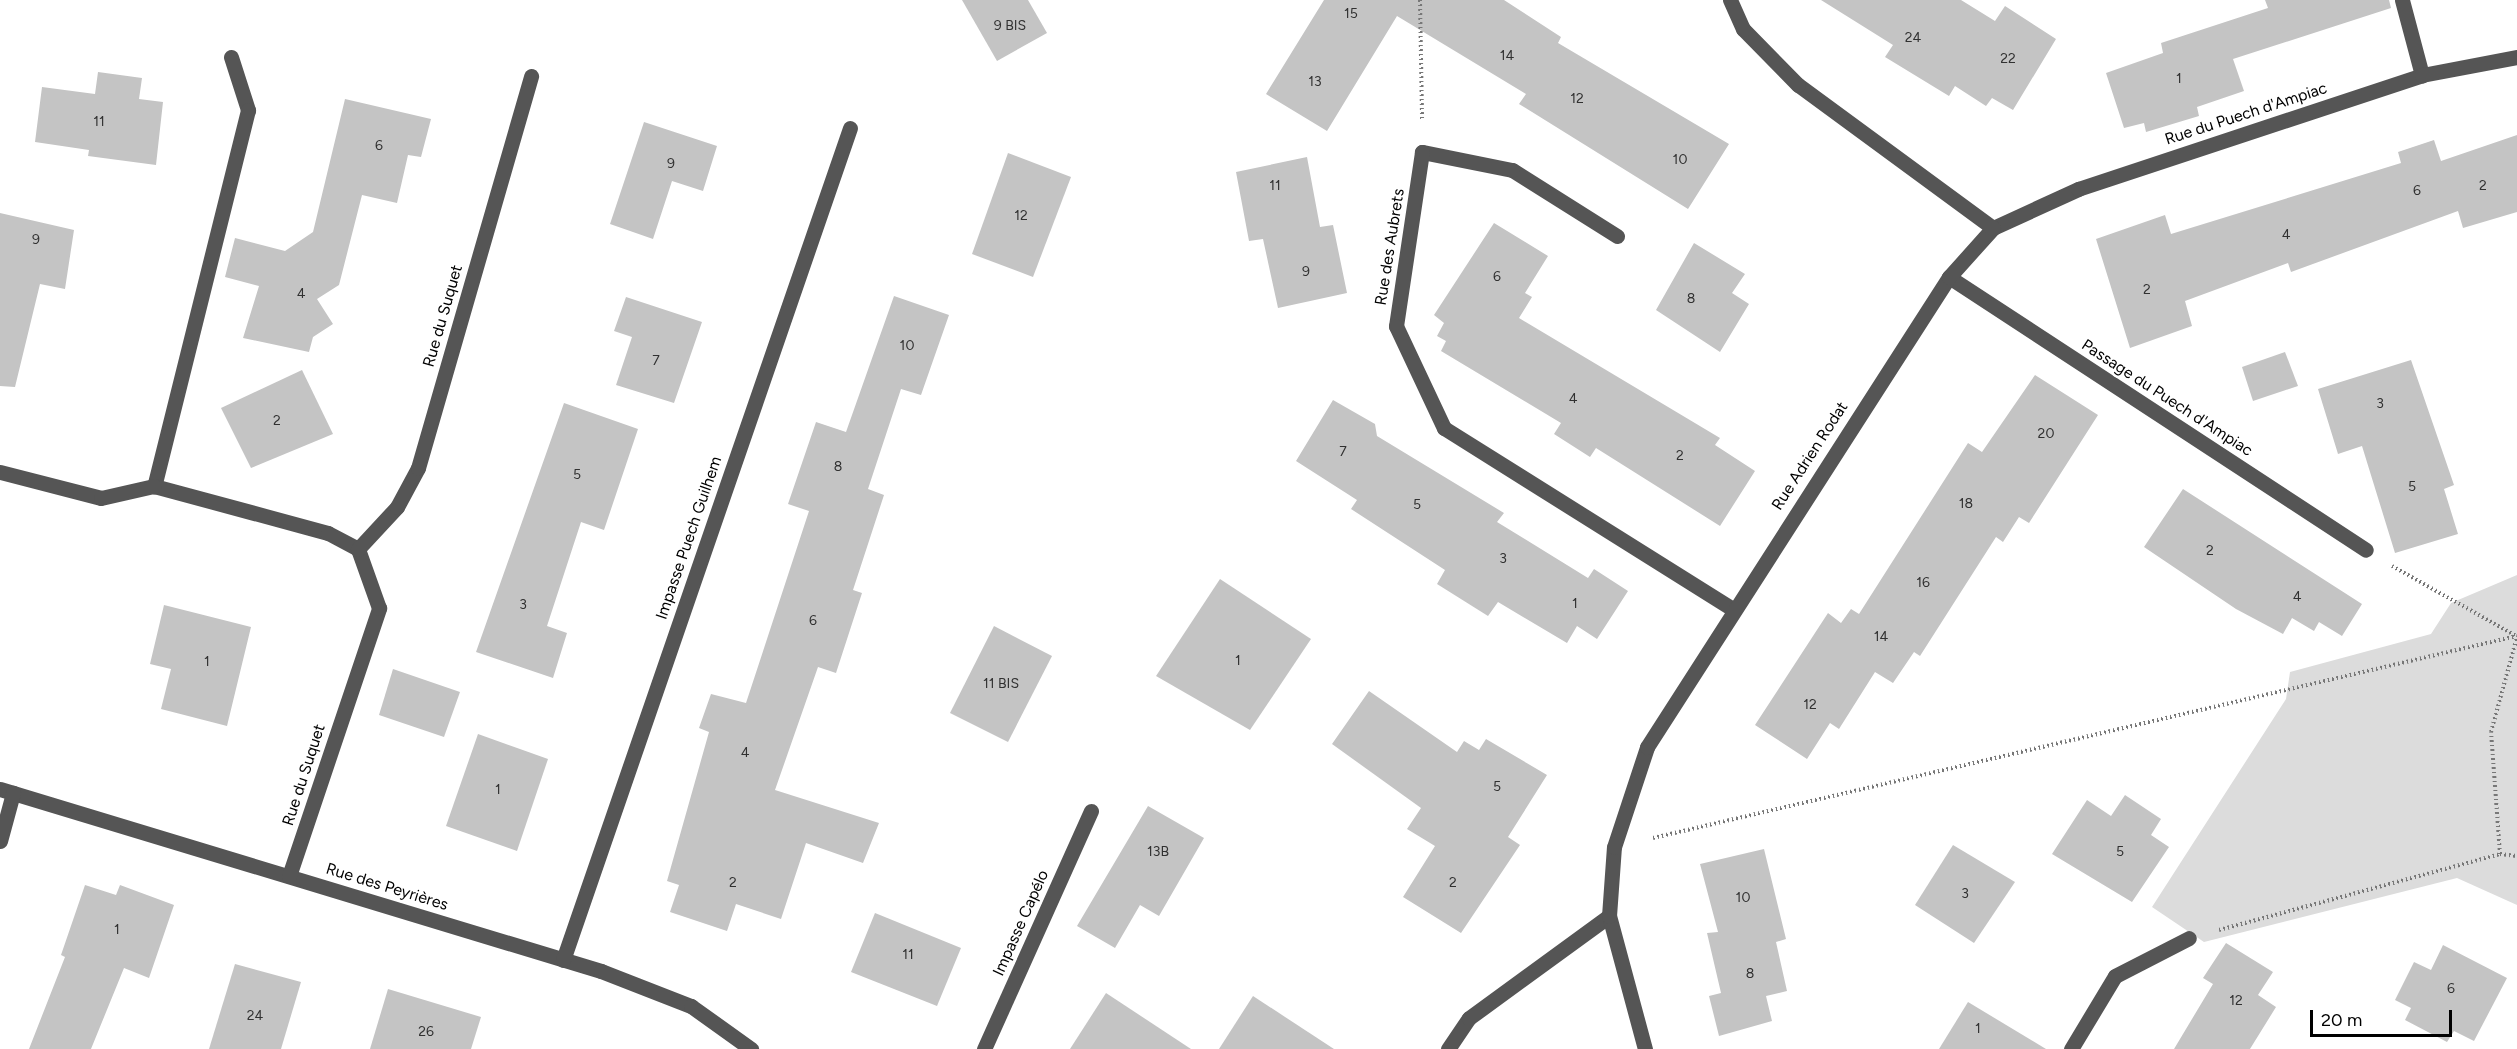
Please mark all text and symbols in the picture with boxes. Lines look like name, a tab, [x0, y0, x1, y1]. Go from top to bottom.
house number: 15	[1344, 6, 1358, 22]
house number: 9 BIS	[994, 18, 1026, 34]
house number: 24	[1905, 30, 1921, 46]
house number: 14	[1500, 48, 1514, 64]
house number: 22	[2000, 51, 2016, 67]
house number: 1	[2176, 71, 2182, 87]
house number: 13	[1308, 74, 1322, 90]
street label: Rue du Puech d'Ampiac	[2163, 79, 2329, 149]
house number: 12	[1570, 91, 1584, 107]
house number: 11	[93, 114, 105, 130]
house number: 6	[375, 138, 383, 154]
house number: 10	[1673, 152, 1687, 168]
house number: 9	[667, 156, 675, 172]
house number: 11	[1269, 178, 1281, 194]
house number: 2	[2479, 178, 2487, 194]
house number: 6	[2413, 183, 2421, 199]
street label: Rue des Aubrets	[1371, 187, 1409, 307]
house number: 12	[1014, 208, 1028, 224]
house number: 4	[2282, 227, 2290, 243]
house number: 9	[32, 232, 40, 248]
street label: Rue du Suquet	[419, 263, 467, 369]
house number: 9	[1302, 264, 1310, 280]
house number: 6	[1493, 269, 1501, 285]
house number: 2	[2143, 282, 2151, 298]
house number: 4	[297, 286, 305, 302]
house number: 8	[1687, 291, 1695, 307]
street label: Passage du Puech d'Ampiac	[2078, 335, 2256, 461]
house number: 10	[900, 338, 914, 354]
house number: 7	[652, 353, 660, 369]
house number: 4	[1569, 391, 1577, 407]
house number: 3	[2376, 396, 2384, 412]
street label: Rue Adrien Rodat	[1768, 398, 1852, 514]
house number: 2	[273, 413, 281, 429]
house number: 20	[2038, 426, 2054, 442]
house number: 7	[1339, 444, 1347, 460]
house number: 2	[1676, 448, 1684, 464]
street label: Impasse Puech Guilhem	[652, 454, 726, 622]
house number: 8	[834, 459, 842, 475]
house number: 5	[573, 467, 581, 483]
house number: 5	[2408, 479, 2416, 495]
house number: 18	[1959, 496, 1973, 512]
house number: 5	[1413, 497, 1421, 513]
house number: 2	[2206, 543, 2214, 559]
house number: 3	[1499, 551, 1507, 567]
house number: 16	[1916, 575, 1930, 591]
house number: 4	[2293, 589, 2301, 605]
house number: 1	[1572, 596, 1578, 612]
house number: 3	[519, 597, 527, 613]
house number: 6	[809, 613, 817, 629]
house number: 14	[1874, 629, 1888, 645]
house number: 1	[1235, 653, 1241, 669]
house number: 1	[204, 654, 210, 670]
house number: 11 BIS	[983, 676, 1019, 692]
house number: 12	[1803, 697, 1817, 713]
street label: Rue du Suquet	[279, 722, 329, 828]
house number: 4	[741, 745, 749, 761]
house number: 5	[1493, 779, 1501, 795]
house number: 1	[495, 782, 501, 798]
house number: 13B	[1147, 844, 1169, 860]
house number: 5	[2116, 844, 2124, 860]
street label: Rue des Peyrières	[324, 859, 450, 915]
street label: Impasse Capélo	[989, 867, 1053, 979]
house number: 2	[729, 875, 737, 891]
house number: 2	[1449, 875, 1457, 891]
house number: 3	[1961, 886, 1969, 902]
house number: 10	[1736, 890, 1750, 906]
house number: 1	[114, 922, 120, 938]
house number: 11	[902, 947, 914, 963]
house number: 8	[1746, 966, 1754, 982]
house number: 6	[2447, 981, 2455, 997]
house number: 12	[2229, 993, 2243, 1009]
scale bar	[2313, 998, 2456, 1036]
house number: 24	[247, 1008, 263, 1024]
text: 20 m	[2321, 1009, 2362, 1031]
house number: 1	[1975, 1021, 1981, 1037]
house number: 26	[418, 1024, 434, 1040]

